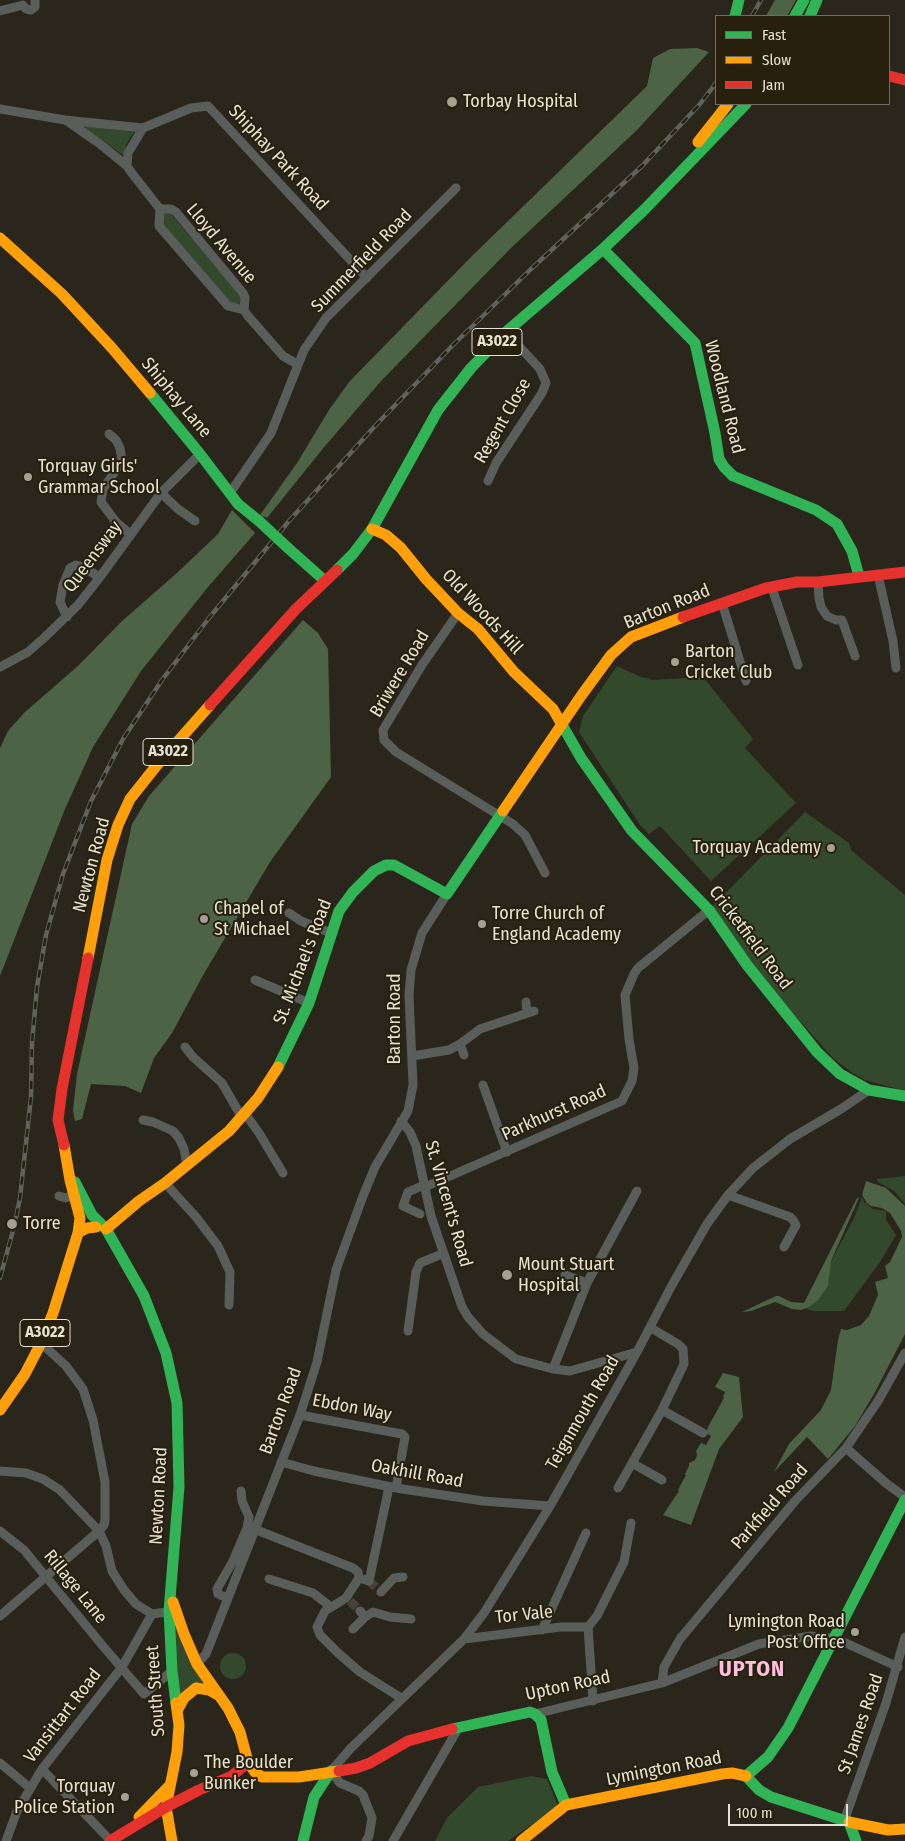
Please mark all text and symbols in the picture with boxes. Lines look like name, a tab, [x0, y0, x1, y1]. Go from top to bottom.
legend	[715, 15, 890, 105]
text: Fast	[762, 26, 786, 44]
text: Slow	[762, 51, 791, 69]
text: Jam	[762, 76, 785, 94]
place label: Torbay Hospital	[463, 91, 578, 113]
marker: Torbay Hospital	[445, 95, 459, 109]
street label: Shiphay Park Road	[224, 101, 332, 215]
street label: Lloyd Avenue	[181, 200, 261, 288]
street label: Summerfield Road	[307, 205, 417, 317]
road number: A3022	[472, 328, 522, 356]
street label: Woodland Road	[699, 338, 749, 456]
street label: Shiphay Lane	[136, 354, 216, 442]
street label: Regent Close	[470, 375, 536, 467]
place label: Torquay Girls' Grammar School	[38, 456, 160, 498]
marker: Torquay Girls' Grammar School	[22, 471, 34, 483]
street label: Queensway	[59, 517, 127, 597]
street label: Old Woods Hill	[437, 565, 527, 659]
street label: Barton Road	[621, 580, 713, 634]
street label: Briwere Road	[366, 627, 434, 721]
place label: Barton Cricket Club	[685, 641, 772, 684]
marker: Barton Cricket Club	[669, 656, 681, 668]
road number: A3022	[143, 739, 193, 766]
street label: Newton Road	[69, 815, 115, 915]
place label: Torquay Academy	[692, 837, 821, 859]
marker: Torquay Academy	[825, 842, 837, 854]
street label: Cricketfield Road	[704, 882, 796, 994]
street label: St. Michael's Road	[269, 896, 337, 1028]
place label: Chapel of St Michael	[214, 898, 290, 941]
place label: Torre Church of England Academy	[492, 903, 621, 946]
marker: Chapel of St Michael	[198, 913, 210, 925]
marker: Torre Church of England Academy	[476, 918, 488, 930]
street label: Barton Road	[384, 973, 406, 1065]
street label: Parkhurst Road	[498, 1080, 610, 1146]
street label: St. Vincent's Road	[420, 1138, 476, 1270]
place label: Torre	[23, 1213, 61, 1235]
marker: Torre	[5, 1217, 19, 1231]
place label: Mount Stuart Hospital	[518, 1254, 614, 1296]
marker: Mount Stuart Hospital	[500, 1268, 514, 1282]
road number: A3022	[20, 1320, 70, 1346]
street label: Teignmouth Road	[542, 1352, 624, 1474]
street label: Barton Road	[255, 1365, 307, 1457]
street label: Ebdon Way	[310, 1390, 394, 1426]
street label: Newton Road	[146, 1447, 172, 1545]
street label: Oakhill Road	[369, 1455, 465, 1493]
street label: Parkfield Road	[727, 1460, 813, 1554]
street label: Rillage Lane	[39, 1546, 111, 1628]
street label: Tor Vale	[494, 1601, 554, 1629]
place label: Lymington Road Post Office	[728, 1611, 845, 1654]
marker: Lymington Road Post Office	[849, 1626, 861, 1638]
street label: South Street	[142, 1645, 170, 1737]
district label: UPTON	[718, 1657, 786, 1683]
street label: Vansittart Road	[20, 1665, 106, 1767]
street label: Upton Road	[524, 1666, 612, 1706]
street label: St James Road	[834, 1671, 888, 1777]
street label: Lymington Road	[604, 1747, 724, 1791]
place label: The Boulder Bunker	[204, 1752, 293, 1795]
marker: The Boulder Bunker	[188, 1767, 200, 1779]
place label: Torquay Police Station	[14, 1776, 115, 1818]
marker: Torquay Police Station	[119, 1791, 131, 1803]
scale bar	[730, 1794, 850, 1826]
text: 100 m	[736, 1804, 773, 1822]

